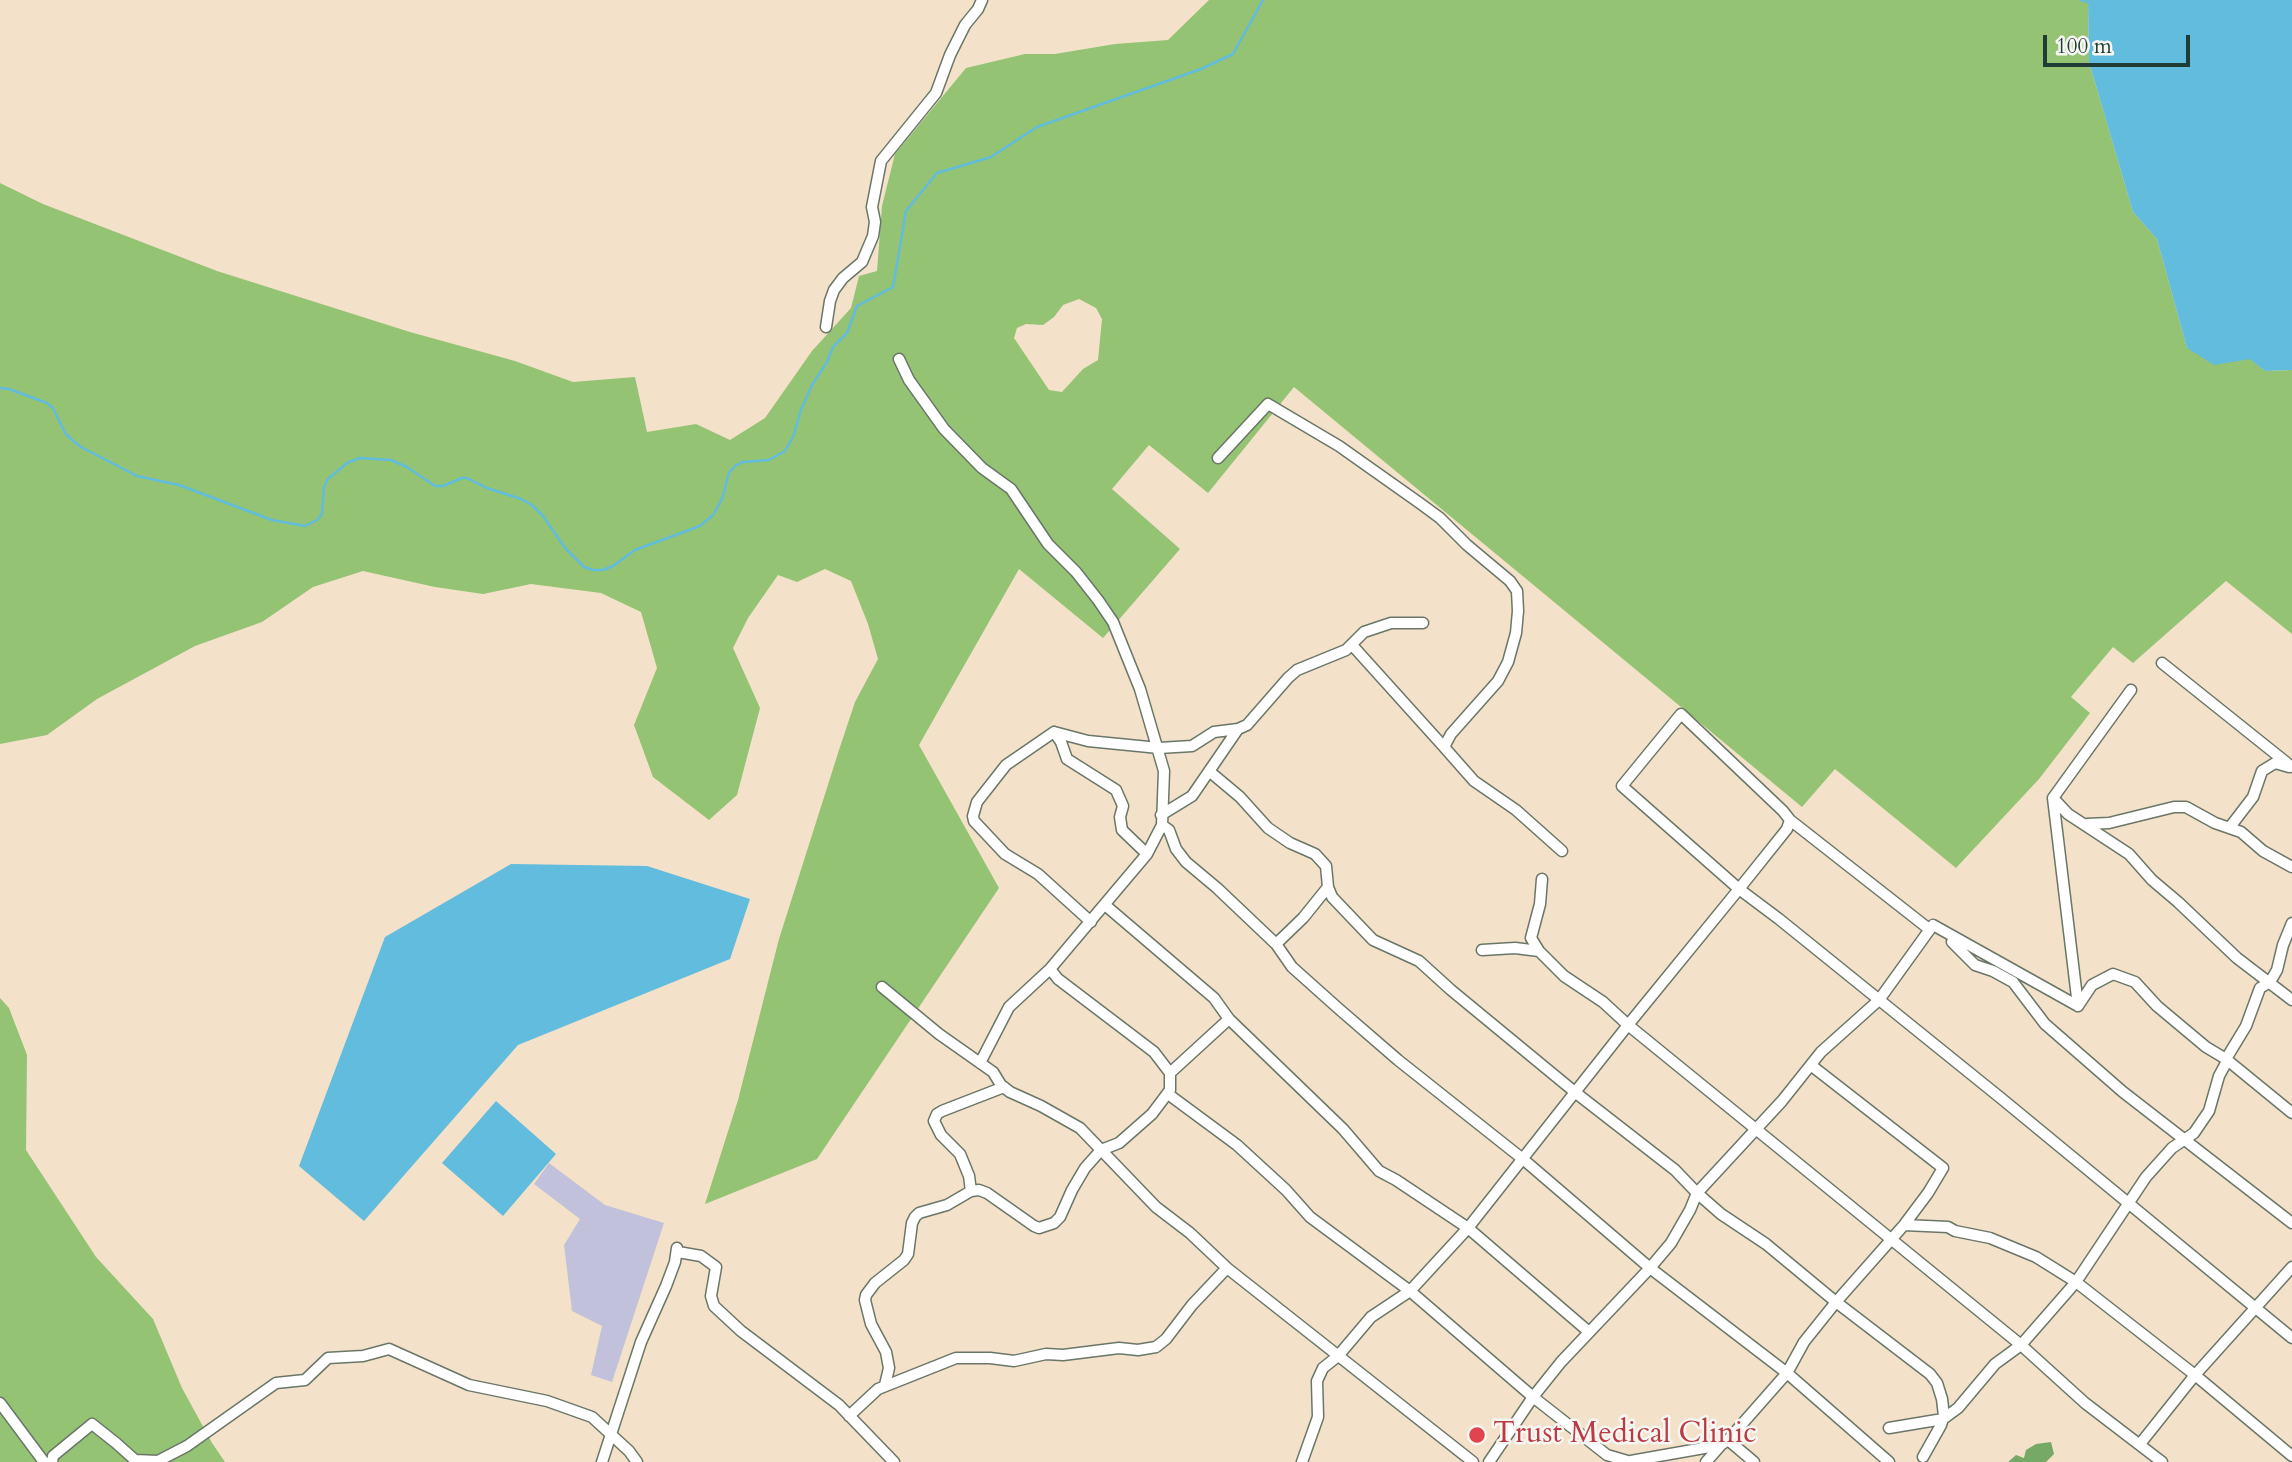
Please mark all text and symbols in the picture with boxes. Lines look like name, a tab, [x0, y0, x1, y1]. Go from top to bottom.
scale bar	[2047, 21, 2194, 65]
text: 100 m	[2056, 32, 2112, 61]
place label: Trust Medical Clinic	[1493, 1417, 1757, 1453]
marker: Trust Medical Clinic	[1467, 1425, 1487, 1445]

